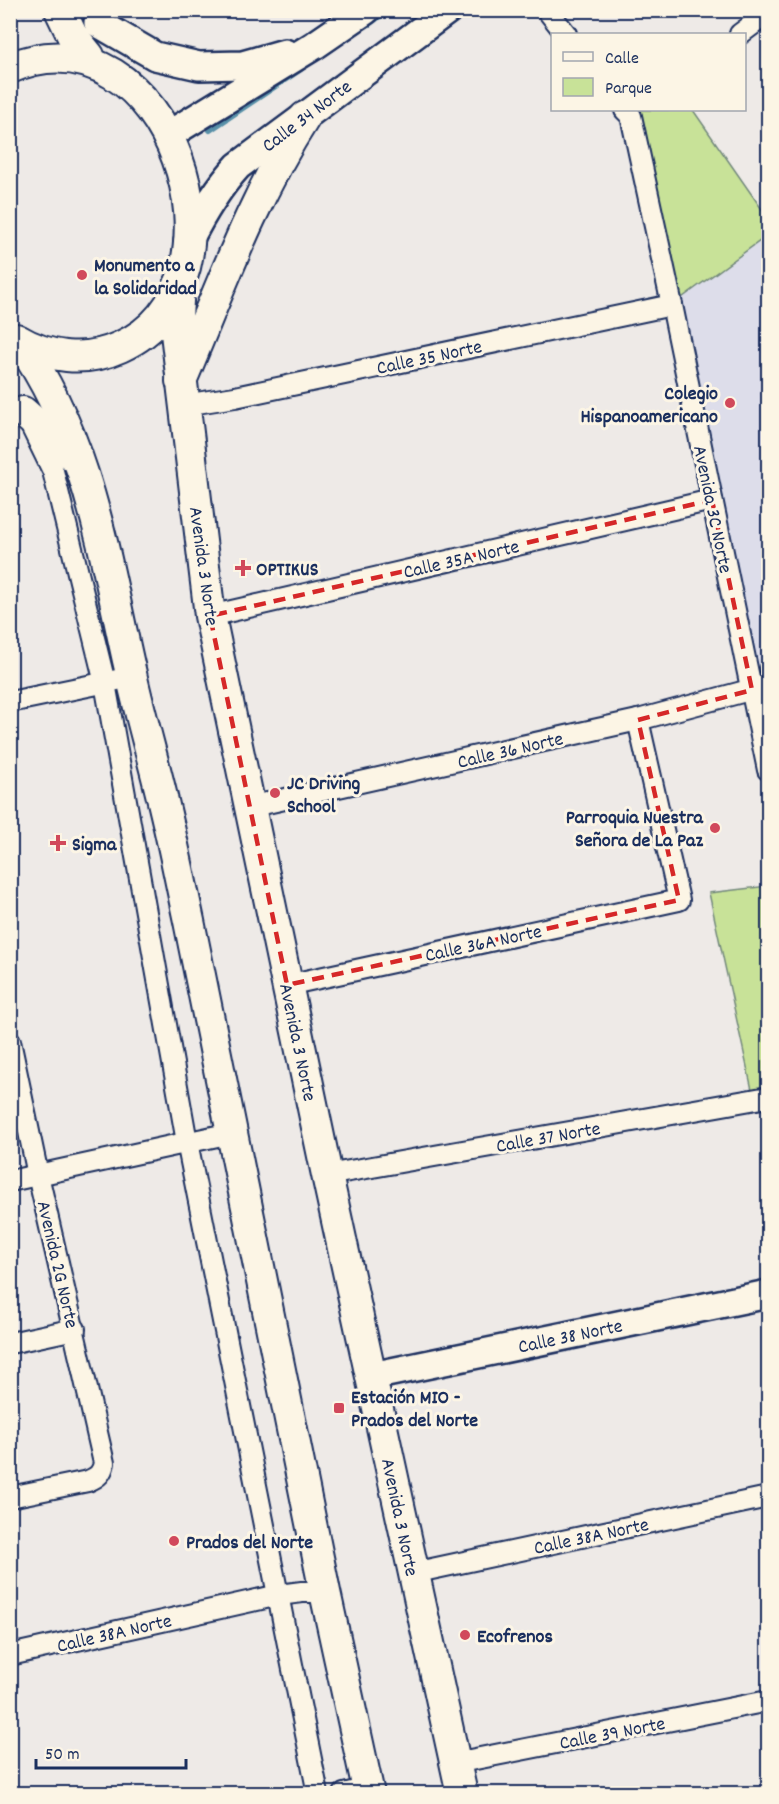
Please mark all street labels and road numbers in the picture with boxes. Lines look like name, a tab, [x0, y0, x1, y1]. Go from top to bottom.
street label: Calle 34 Norte	[257, 74, 359, 161]
street label: Calle 35 Norte	[374, 334, 485, 384]
street label: Avenida 3C Norte	[684, 443, 738, 576]
street label: Avenida 3 Norte	[180, 505, 224, 628]
street label: Calle 35A Norte	[401, 534, 523, 588]
street label: Calle 36 Norte	[455, 726, 567, 778]
street label: Calle 36A Norte	[423, 919, 545, 971]
street label: Avenida 3 Norte	[270, 981, 322, 1104]
street label: Calle 37 Norte	[494, 1116, 603, 1162]
street label: Avenida 2G Norte	[28, 1198, 84, 1331]
street label: Calle 38 Norte	[516, 1313, 626, 1363]
street label: Avenida 3 Norte	[372, 1456, 424, 1579]
street label: Calle 38A Norte	[532, 1512, 652, 1564]
street label: Calle 38A Norte	[55, 1608, 175, 1662]
street label: Calle 39 Norte	[557, 1711, 668, 1759]

